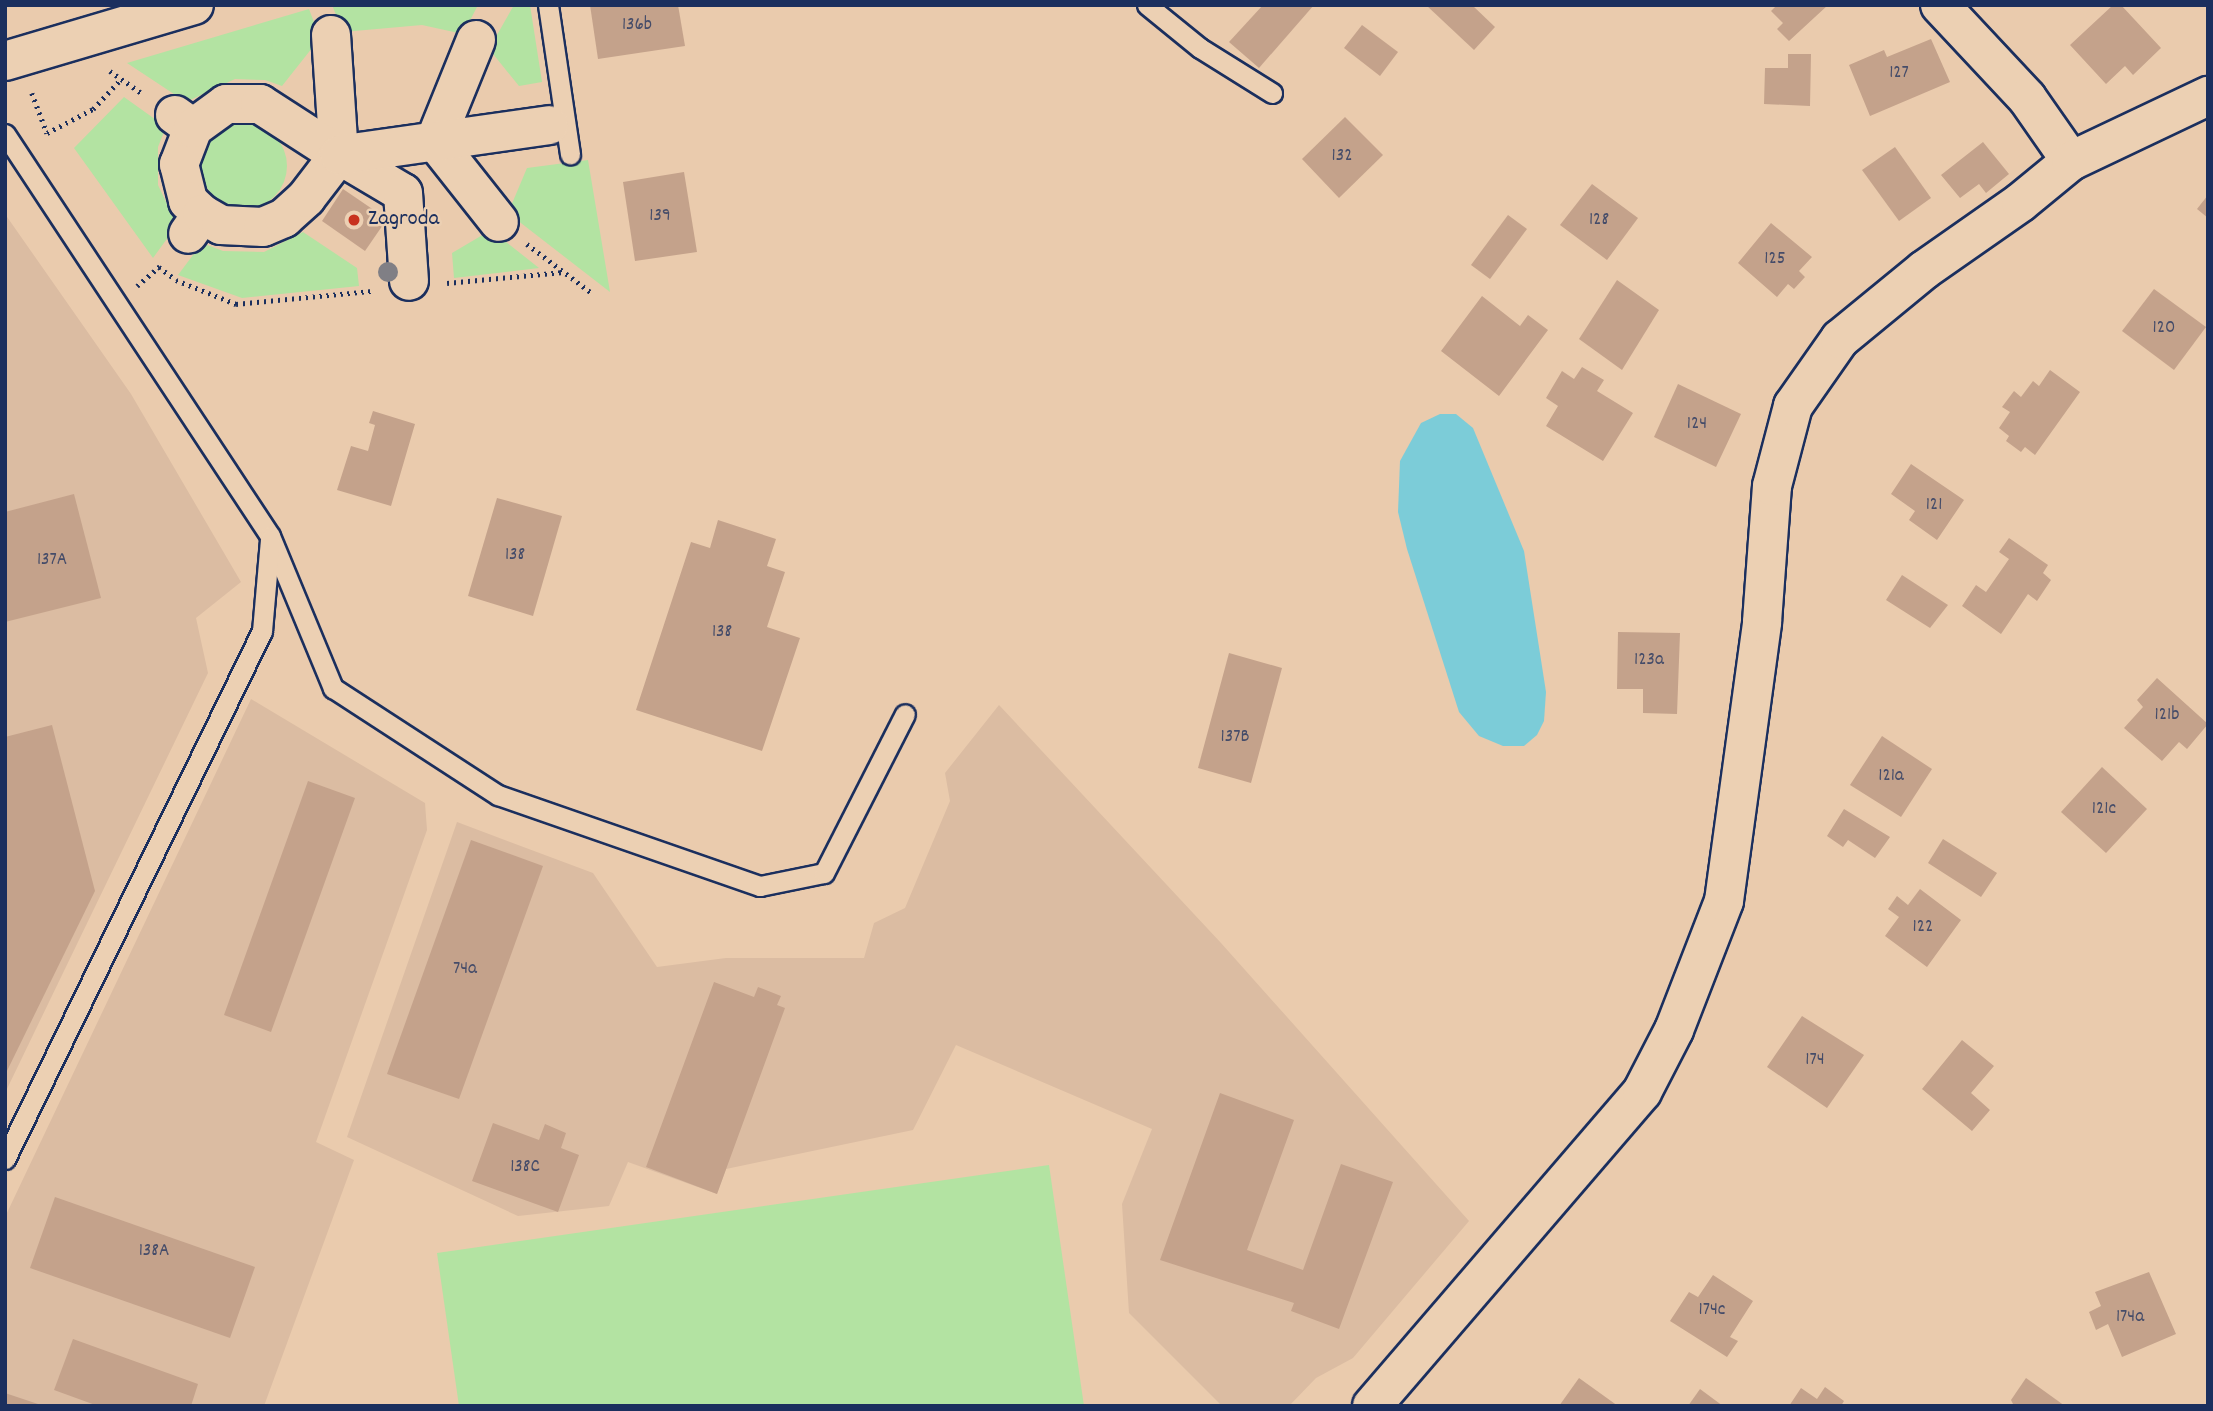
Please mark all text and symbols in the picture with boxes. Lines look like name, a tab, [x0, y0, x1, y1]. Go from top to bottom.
house number: 136b	[622, 15, 652, 37]
house number: 127	[1889, 63, 1909, 85]
house number: 132	[1332, 146, 1352, 168]
place label: Zagroda	[368, 206, 439, 234]
house number: 139	[649, 206, 671, 228]
house number: 128	[1589, 210, 1609, 232]
marker: Zagroda	[346, 212, 362, 228]
house number: 125	[1764, 249, 1786, 271]
house number: 120	[2153, 318, 2175, 340]
house number: 124	[1687, 414, 1707, 436]
house number: 121	[1926, 495, 1942, 517]
house number: 138	[505, 545, 525, 567]
house number: 137A	[37, 550, 67, 572]
house number: 138	[712, 622, 732, 644]
house number: 123a	[1634, 650, 1664, 672]
house number: 121b	[2155, 705, 2179, 727]
house number: 137B	[1221, 727, 1249, 749]
house number: 121a	[1878, 766, 1904, 788]
house number: 121c	[2092, 799, 2116, 821]
house number: 122	[1913, 917, 1933, 939]
house number: 74a	[453, 959, 477, 981]
house number: 174	[1805, 1050, 1825, 1072]
house number: 138C	[510, 1157, 540, 1179]
house number: 138A	[139, 1241, 169, 1263]
house number: 174c	[1699, 1300, 1725, 1322]
house number: 174a	[2116, 1307, 2144, 1329]

